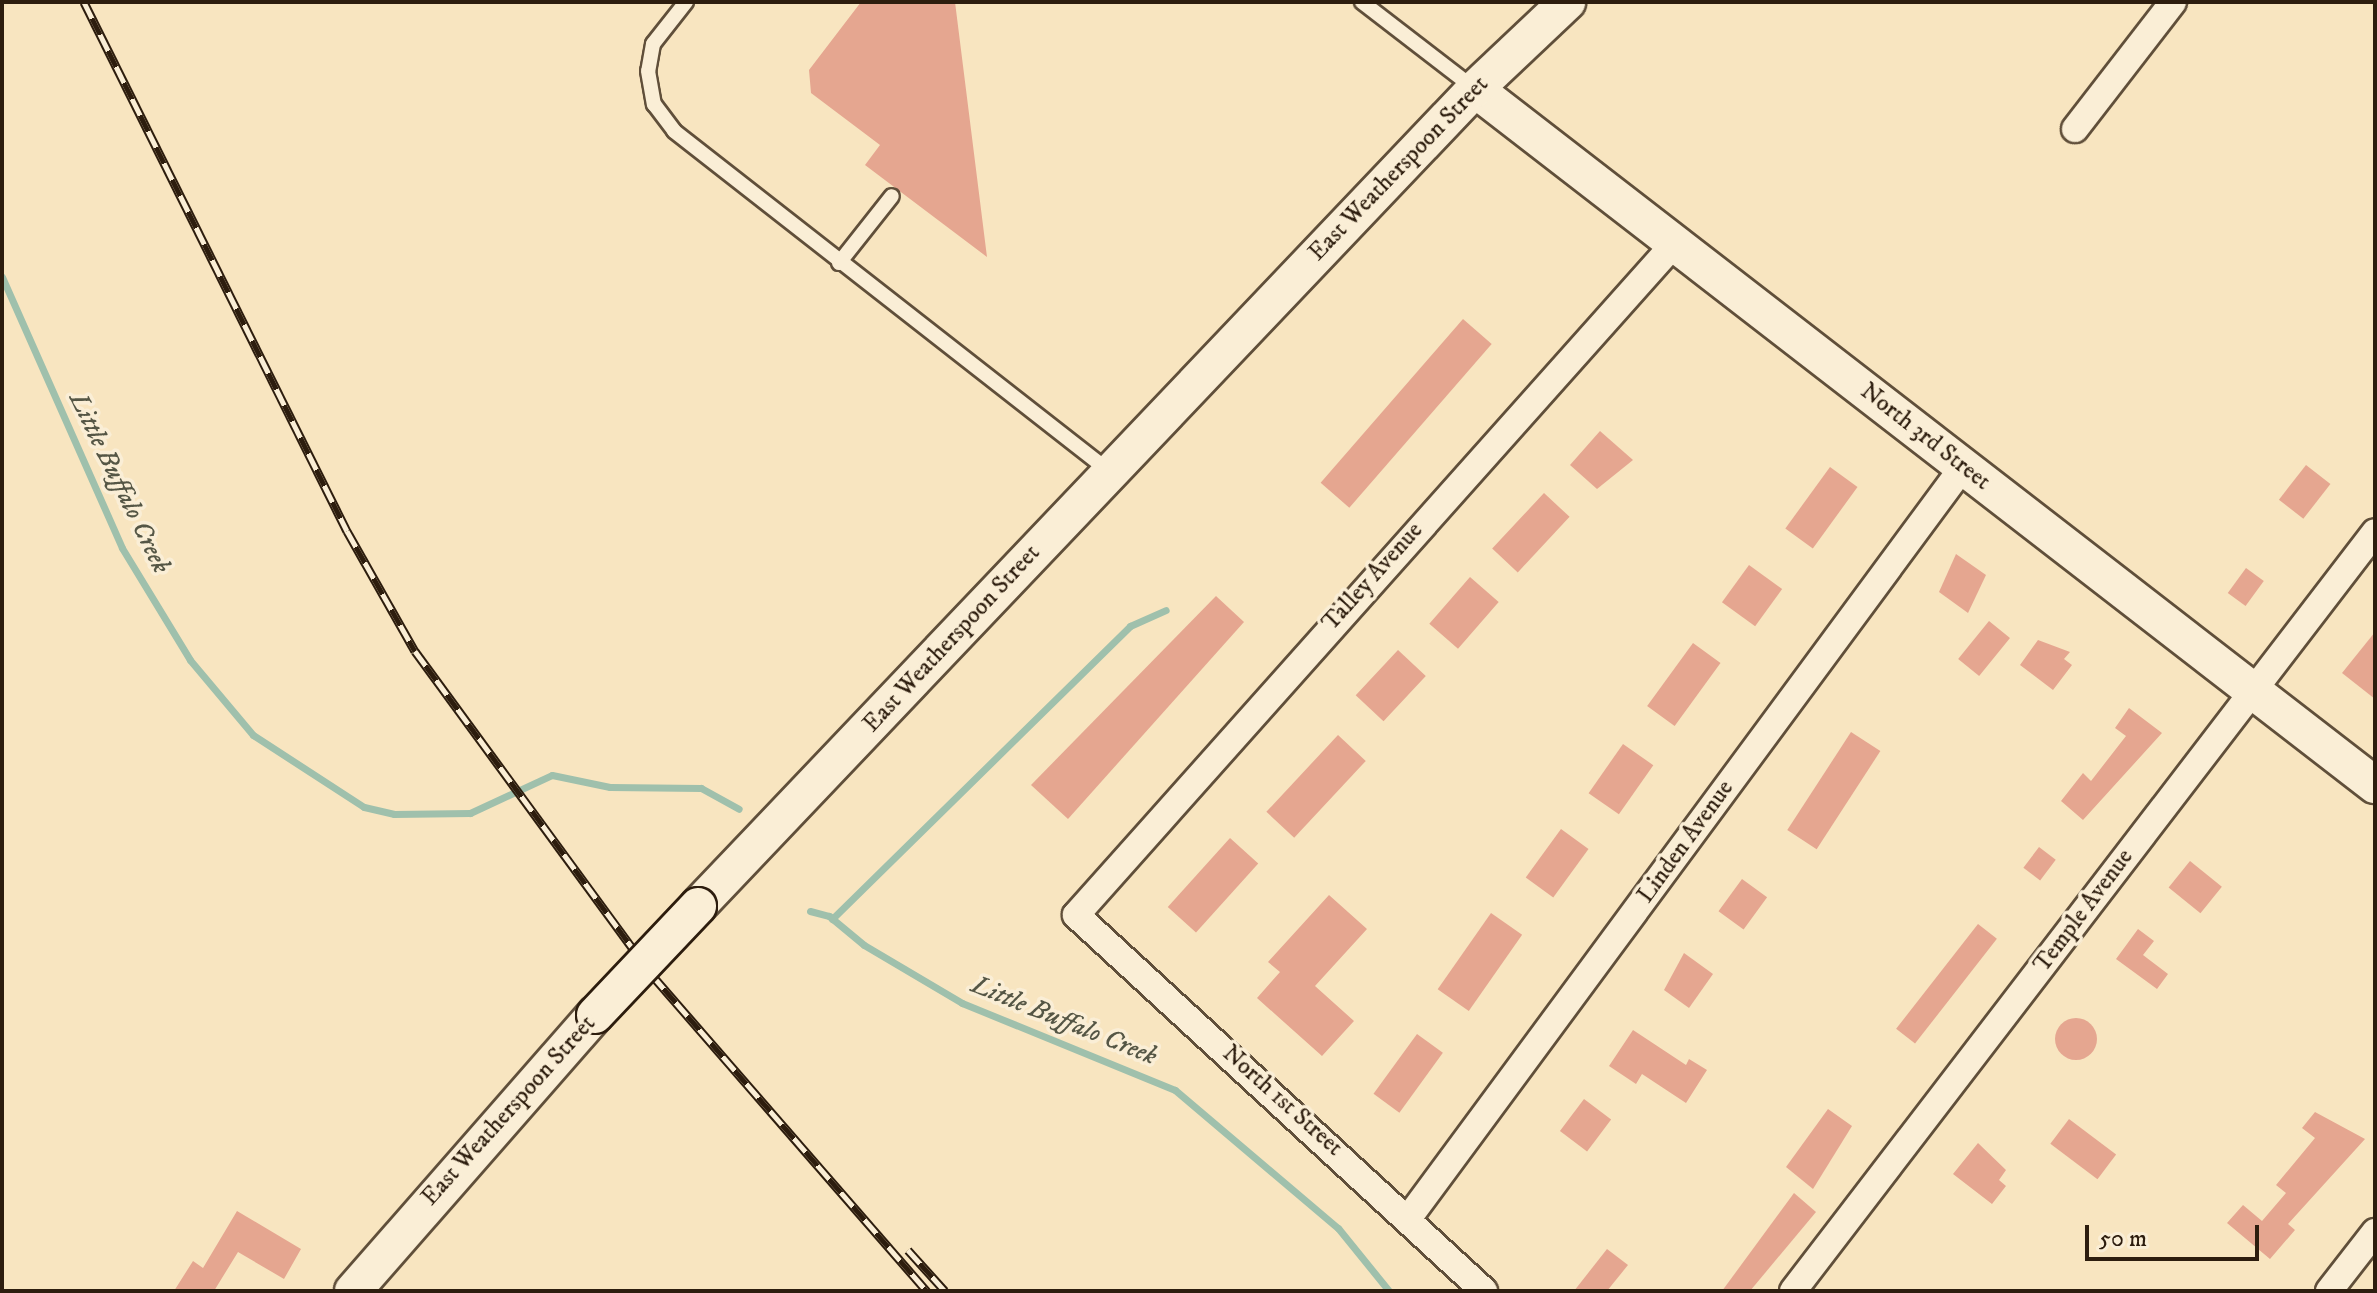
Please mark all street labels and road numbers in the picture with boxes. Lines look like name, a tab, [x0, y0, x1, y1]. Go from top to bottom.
street label: East Weatherspoon Street	[1303, 71, 1495, 267]
street label: North 3rd Street	[1854, 377, 1996, 497]
street label: Talley Avenue	[1317, 517, 1429, 637]
street label: East Weatherspoon Street	[858, 539, 1046, 739]
street label: Linden Avenue	[1632, 775, 1740, 909]
street label: Temple Avenue	[2028, 844, 2140, 978]
street label: East Weatherspoon Street	[416, 1010, 602, 1212]
street label: North 1st Street	[1216, 1040, 1348, 1162]

